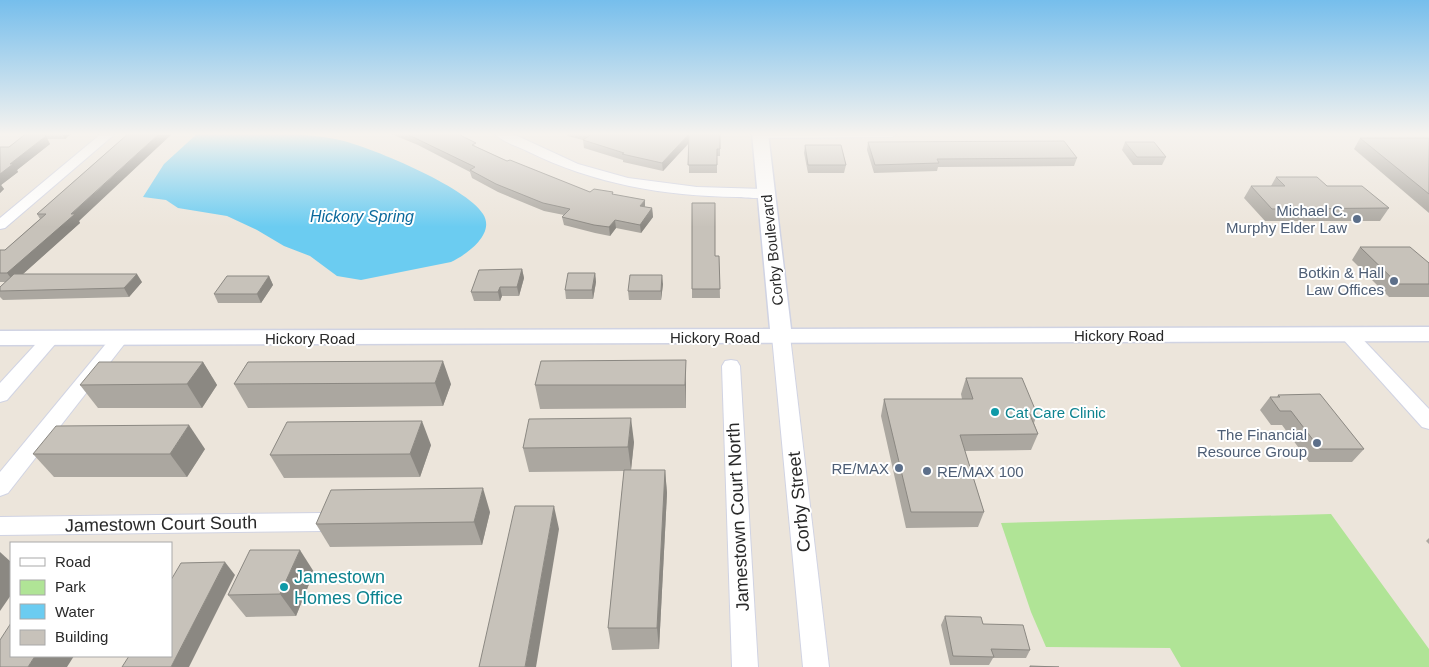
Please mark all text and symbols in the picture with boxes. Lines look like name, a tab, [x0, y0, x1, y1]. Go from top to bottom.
street label: Corby Boulevard	[758, 194, 786, 306]
place label: Michael C. Murphy Elder Law	[1226, 202, 1347, 236]
water label: Hickory Spring	[310, 208, 414, 225]
marker: Michael C. Murphy Elder Law	[1351, 213, 1363, 225]
place label: Botkin & Hall Law Offices	[1298, 264, 1384, 298]
marker: Botkin & Hall Law Offices	[1388, 275, 1400, 287]
street label: Hickory Road	[1074, 327, 1164, 344]
street label: Hickory Road	[670, 329, 760, 346]
street label: Hickory Road	[265, 330, 355, 347]
place label: Cat Care Clinic	[1005, 404, 1106, 421]
marker: Cat Care Clinic	[989, 406, 1001, 418]
street label: Jamestown Court North	[723, 422, 753, 612]
place label: The Financial Resource Group	[1197, 426, 1307, 460]
marker: The Financial Resource Group	[1311, 437, 1323, 449]
street label: Corby Street	[784, 451, 814, 553]
place label: RE/MAX	[831, 460, 889, 477]
marker: RE/MAX	[893, 462, 905, 474]
place label: RE/MAX 100	[937, 463, 1024, 480]
marker: RE/MAX 100	[921, 465, 933, 477]
street label: Jamestown Court South	[65, 512, 257, 536]
legend	[10, 542, 172, 657]
text: Road	[55, 553, 91, 570]
place label: Jamestown Homes Office	[294, 567, 403, 608]
text: Park	[55, 578, 86, 595]
marker: Jamestown Homes Office	[278, 581, 290, 593]
text: Water	[55, 603, 94, 620]
text: Building	[55, 628, 108, 645]

